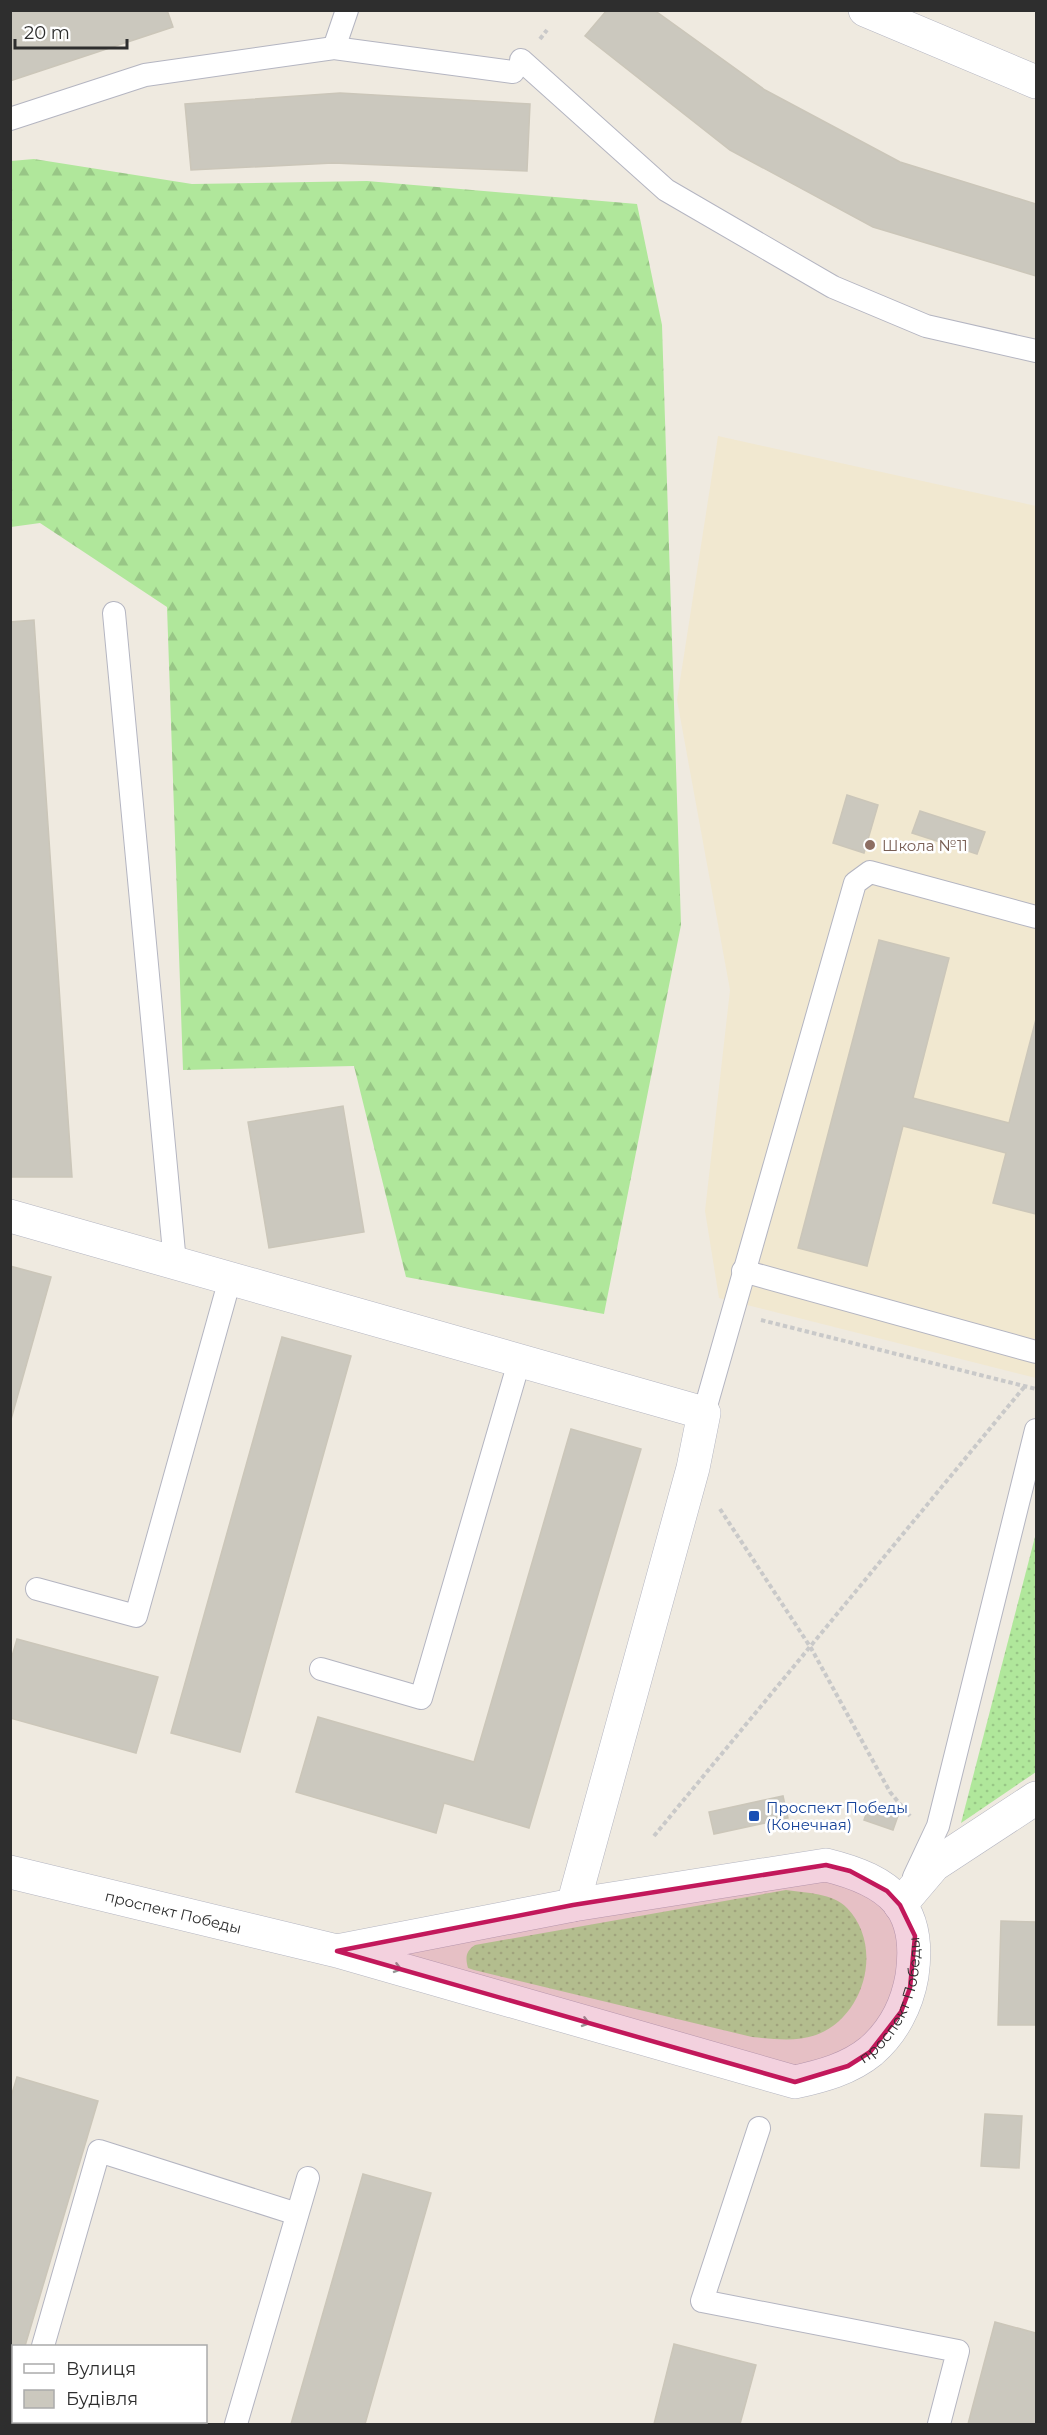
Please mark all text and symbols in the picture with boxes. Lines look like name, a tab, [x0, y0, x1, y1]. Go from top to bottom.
scale bar	[15, 12, 128, 50]
text: 20 m	[24, 22, 70, 44]
place label: Школа №11	[882, 836, 968, 855]
marker: Школа №11	[863, 838, 877, 852]
place label: Проспект Победы (Конечная)	[766, 1798, 908, 1834]
marker: Проспект Победы (Конечная)	[747, 1809, 761, 1823]
street label: проспект Победы	[103, 1886, 244, 1937]
street label: проспект Победы	[855, 1936, 923, 2067]
one-way arrow	[383, 1962, 402, 1973]
one-way arrow	[571, 2016, 590, 2027]
legend	[12, 2345, 207, 2423]
text: Вулиця	[66, 2358, 136, 2380]
text: Будівля	[66, 2388, 138, 2410]

